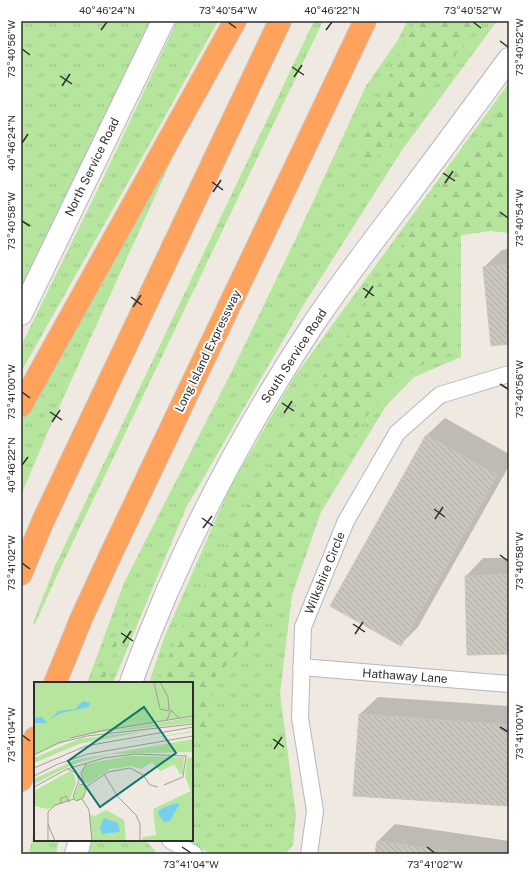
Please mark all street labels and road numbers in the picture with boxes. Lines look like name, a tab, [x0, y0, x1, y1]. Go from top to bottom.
street label: North Service Road	[62, 115, 122, 219]
street label: Long Island Expressway	[172, 287, 244, 414]
street label: South Service Road	[258, 306, 330, 406]
street label: Wilkshire Circle	[302, 530, 348, 616]
street label: Hathaway Lane	[362, 666, 448, 686]

